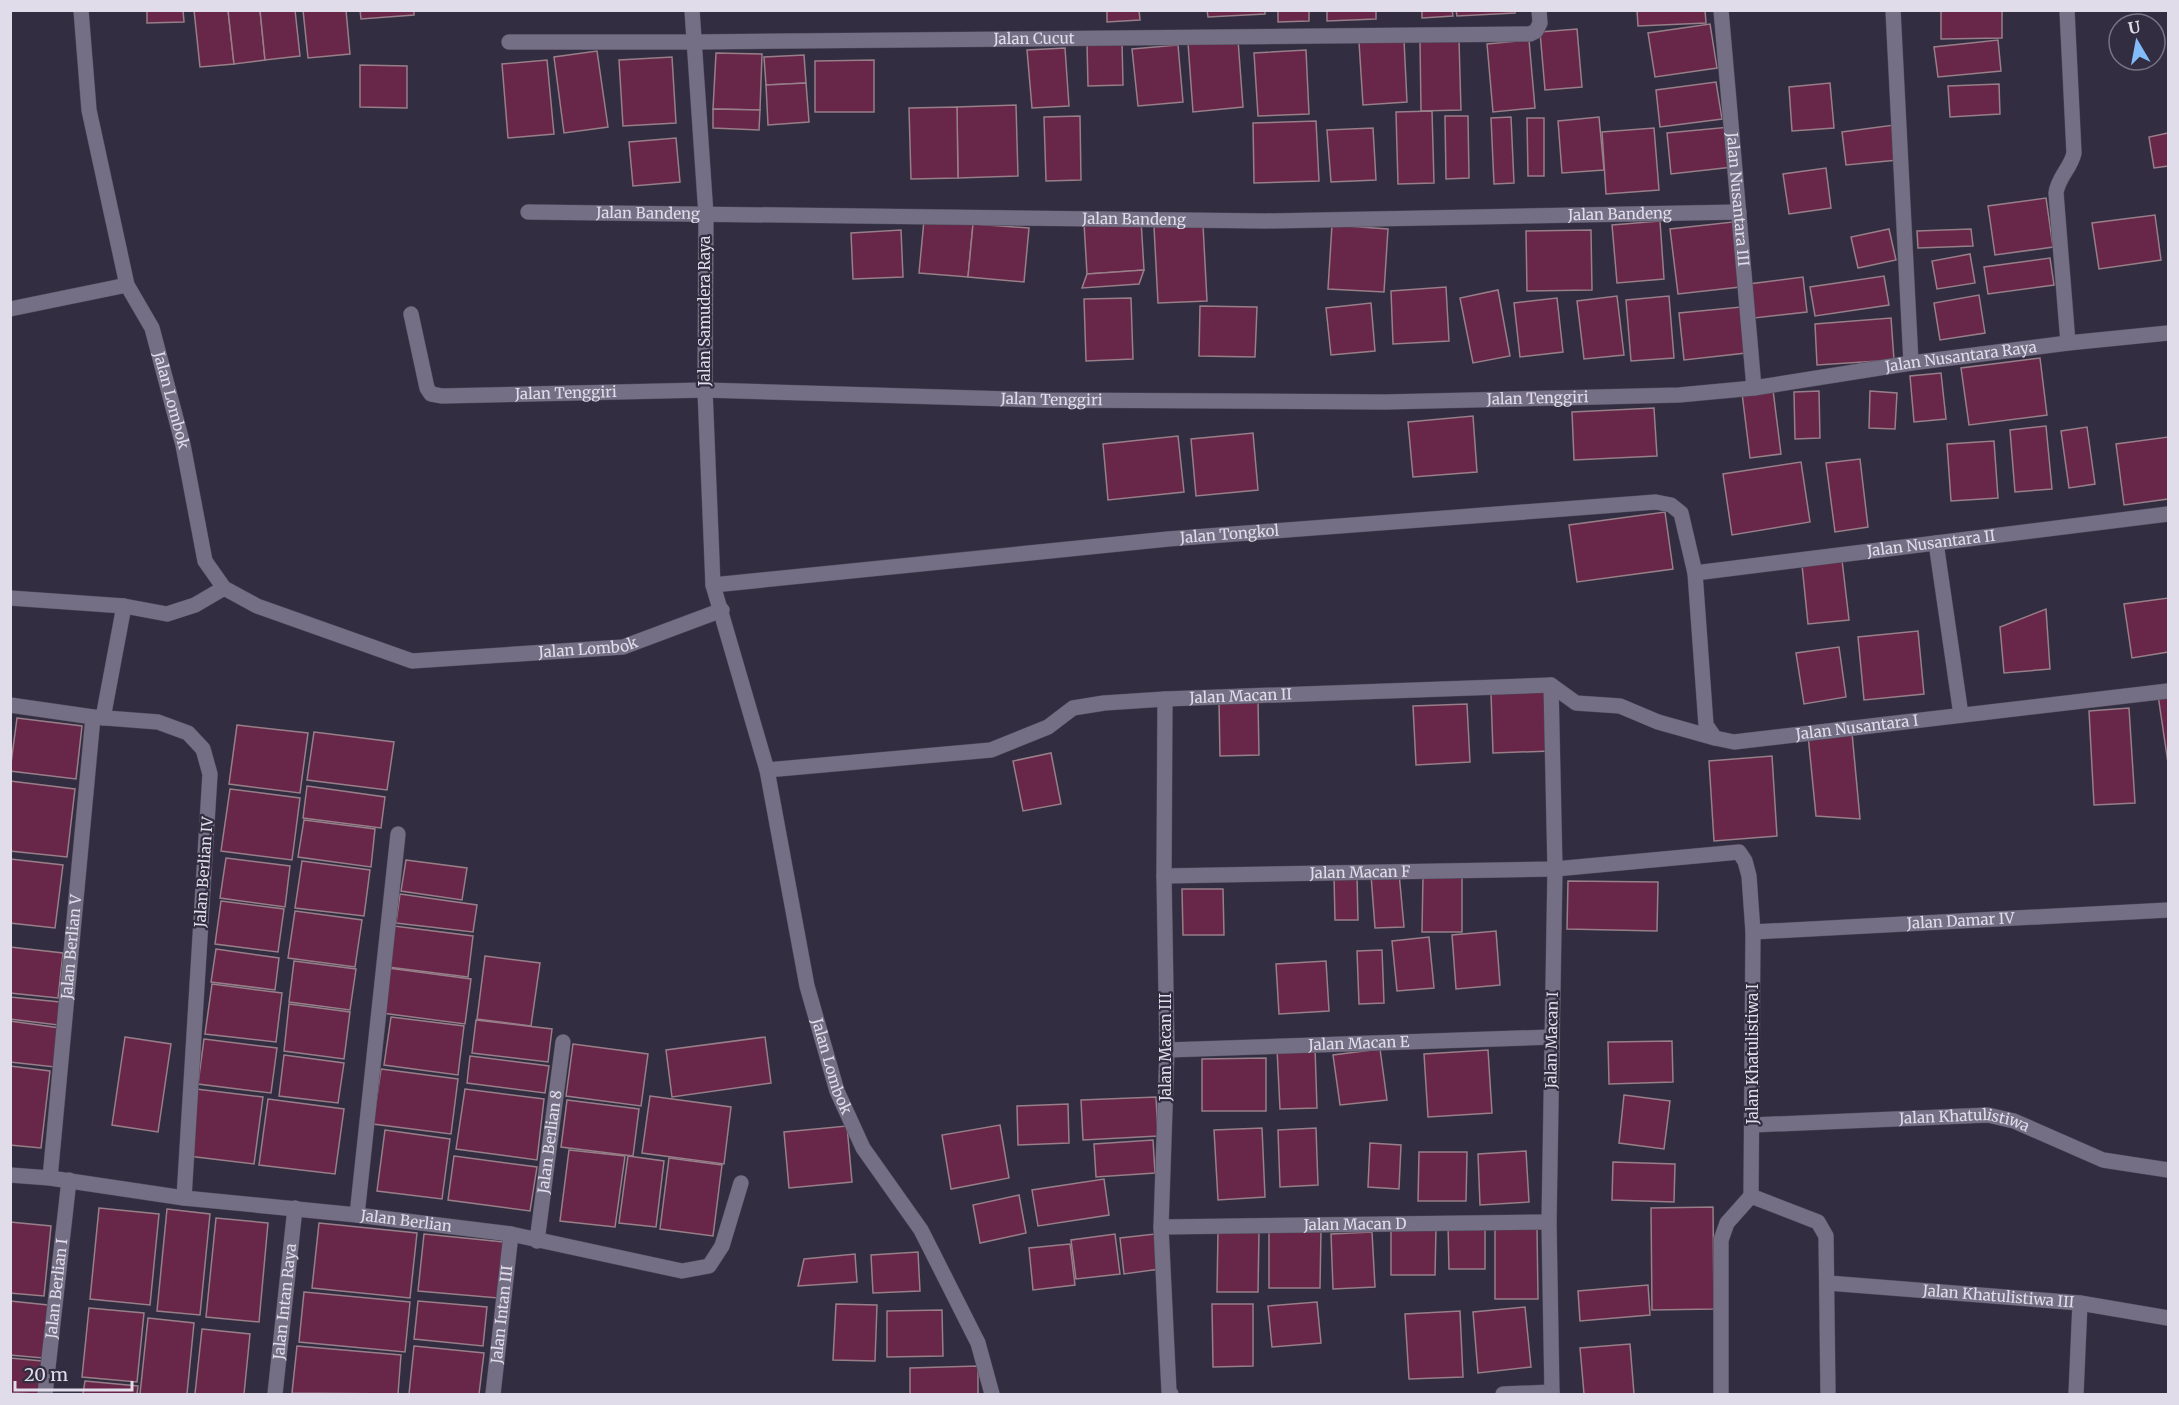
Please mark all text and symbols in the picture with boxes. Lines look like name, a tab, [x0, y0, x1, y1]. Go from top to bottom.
north arrow	[2107, 12, 2167, 72]
text: U	[2127, 16, 2142, 38]
street label: Jalan Cucut	[992, 28, 1075, 48]
street label: Jalan Nusantara III	[1723, 130, 1753, 267]
street label: Jalan Bandeng	[595, 203, 700, 223]
street label: Jalan Bandeng	[1567, 203, 1672, 224]
street label: Jalan Bandeng	[1081, 209, 1186, 229]
street label: Jalan Samudera Raya	[695, 236, 714, 387]
street label: Jalan Nusantara Raya	[1883, 337, 2038, 376]
street label: Jalan Lombok	[149, 349, 194, 451]
street label: Jalan Tenggiri	[514, 382, 617, 403]
street label: Jalan Tenggiri	[1485, 387, 1589, 409]
street label: Jalan Tenggiri	[999, 389, 1103, 409]
street label: Jalan Tongkol	[1178, 521, 1280, 547]
street label: Jalan Nusantara II	[1865, 526, 1996, 561]
street label: Jalan Lombok	[537, 632, 641, 662]
street label: Jalan Macan II	[1188, 684, 1292, 707]
street label: Jalan Nusantara I	[1794, 710, 1919, 744]
street label: Jalan Berlian IV	[190, 815, 217, 929]
street label: Jalan Macan F	[1308, 862, 1411, 882]
street label: Jalan Berlian V	[57, 893, 85, 1001]
street label: Jalan Damar IV	[1905, 908, 2016, 933]
street label: Jalan Khatulistiwa I	[1743, 984, 1762, 1125]
street label: Jalan Macan I	[1541, 991, 1562, 1090]
street label: Jalan Macan III	[1156, 993, 1175, 1102]
street label: Jalan Lombok	[807, 1015, 857, 1118]
street label: Jalan Macan E	[1307, 1032, 1410, 1054]
street label: Jalan Berlian 8	[533, 1089, 566, 1196]
street label: Jalan Khatulistiwa	[1898, 1105, 2033, 1136]
street label: Jalan Berlian	[359, 1205, 453, 1236]
street label: Jalan Macan D	[1302, 1214, 1407, 1234]
street label: Jalan Berlian I	[41, 1237, 71, 1341]
street label: Jalan Intan Raya	[269, 1242, 300, 1362]
street label: Jalan Intan III	[486, 1264, 516, 1366]
street label: Jalan Khatulistiwa III	[1921, 1280, 2075, 1312]
scale bar	[15, 1354, 132, 1392]
text: 20 m	[24, 1363, 68, 1386]

